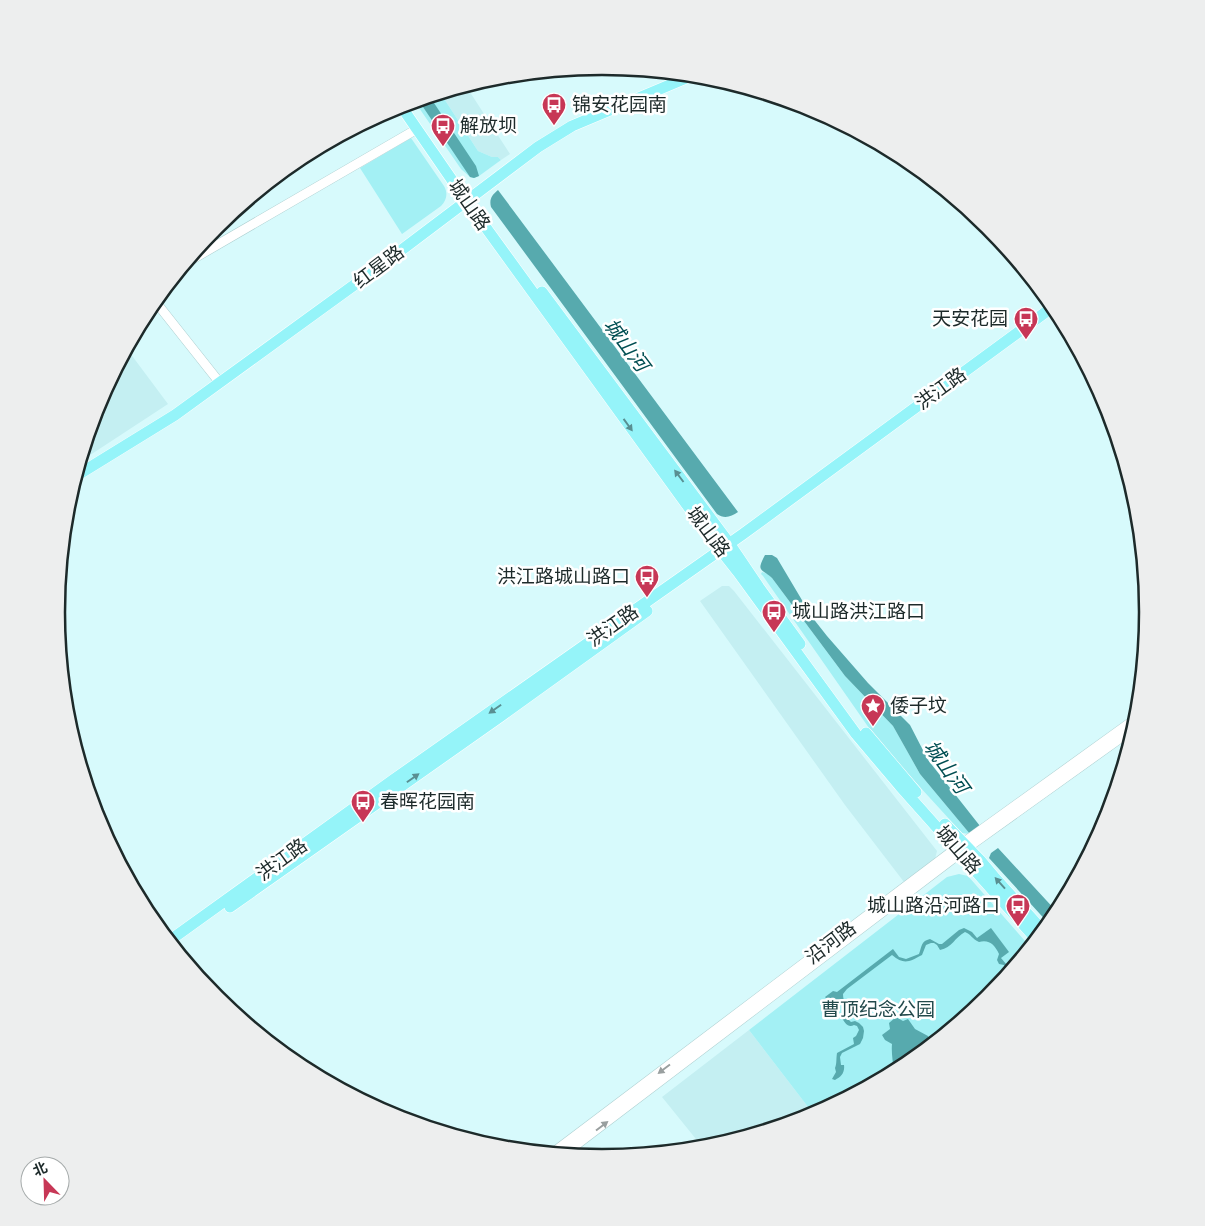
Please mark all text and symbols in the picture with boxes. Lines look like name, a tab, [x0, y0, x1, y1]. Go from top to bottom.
bus stop icon: 锦安花园南	[541, 92, 567, 126]
place label: 锦安花园南	[572, 94, 667, 116]
bus stop icon: 解放坝	[430, 113, 456, 147]
place label: 解放坝	[460, 115, 517, 137]
street label: 城山路	[444, 175, 494, 235]
street label: 红星路	[350, 241, 408, 293]
bus stop icon: 天安花园	[1013, 306, 1039, 340]
place label: 天安花园	[932, 308, 1008, 330]
water label: 城山河	[599, 314, 656, 379]
street label: 洪江路	[911, 363, 971, 415]
one-way arrow	[623, 418, 633, 431]
one-way arrow	[674, 469, 684, 483]
street label: 城山路	[682, 503, 734, 561]
bus stop icon: 洪江路城山路口	[634, 564, 660, 598]
place label: 洪江路城山路口	[497, 566, 630, 588]
bus stop icon: 城山路洪江路口	[761, 599, 787, 633]
street label: 洪江路	[583, 601, 643, 651]
place label: 城山路洪江路口	[792, 601, 925, 623]
place icon: 倭子坟	[860, 693, 886, 727]
place label: 倭子坟	[890, 695, 947, 717]
one-way arrow	[488, 704, 502, 714]
water label: 城山河	[919, 736, 975, 801]
one-way arrow	[406, 773, 420, 783]
bus stop icon: 春晖花园南	[350, 789, 376, 823]
place label: 春晖花园南	[380, 791, 475, 813]
street label: 城山路	[931, 821, 985, 879]
street label: 洪江路	[252, 834, 312, 886]
one-way arrow	[994, 876, 1005, 889]
bus stop icon: 城山路沿河路口	[1005, 893, 1031, 927]
place label: 城山路沿河路口	[867, 895, 1000, 917]
street label: 沿河路	[802, 917, 860, 969]
park label: 曹顶纪念公园	[821, 999, 935, 1021]
one-way arrow	[657, 1064, 671, 1074]
one-way arrow	[595, 1121, 609, 1131]
north arrow	[20, 1156, 70, 1206]
text: 北	[30, 1159, 50, 1180]

